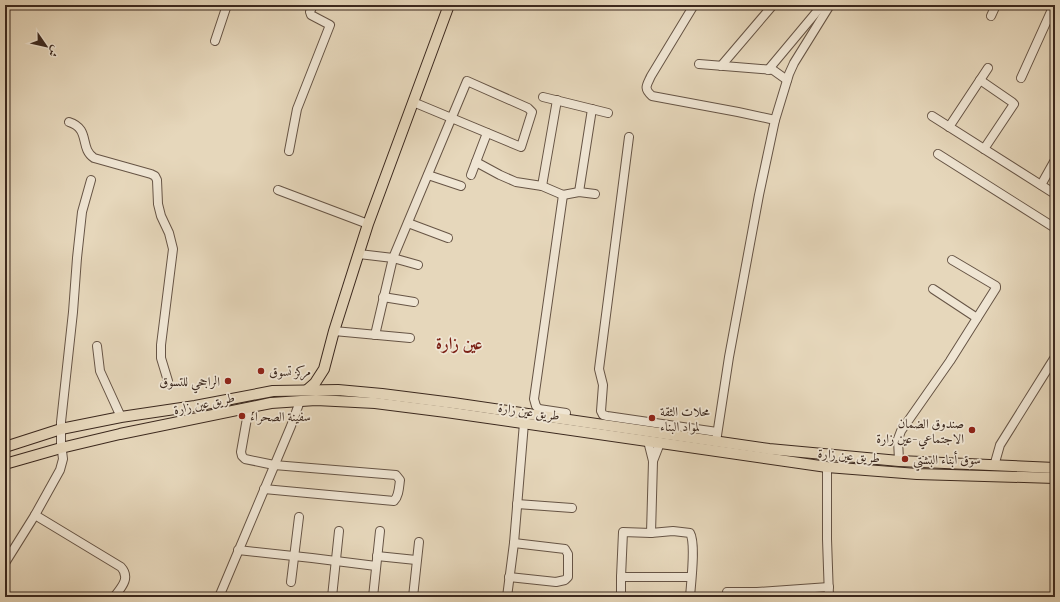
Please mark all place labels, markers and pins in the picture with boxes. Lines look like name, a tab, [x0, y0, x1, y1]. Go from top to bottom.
place label: مركز تسوق	[269, 364, 311, 381]
marker: مركز تسوق	[256, 366, 266, 376]
place label: الراجحي للتسوق	[159, 374, 220, 394]
marker: الراجحي للتسوق	[223, 376, 233, 386]
place label: محلات الثقة لمواد البناء	[660, 404, 710, 435]
place label: سفينة الصحراء	[250, 409, 311, 425]
marker: سفينة الصحراء	[237, 411, 247, 421]
marker: محلات الثقة لمواد البناء	[647, 413, 657, 423]
place label: صندوق الضمان الاجتماعي -عين زارة	[876, 416, 964, 450]
marker: صندوق الضمان الاجتماعي -عين زارة	[967, 425, 977, 435]
place label: سوق أبناء البشتي	[913, 451, 981, 471]
marker: سوق أبناء البشتي	[900, 454, 910, 464]

